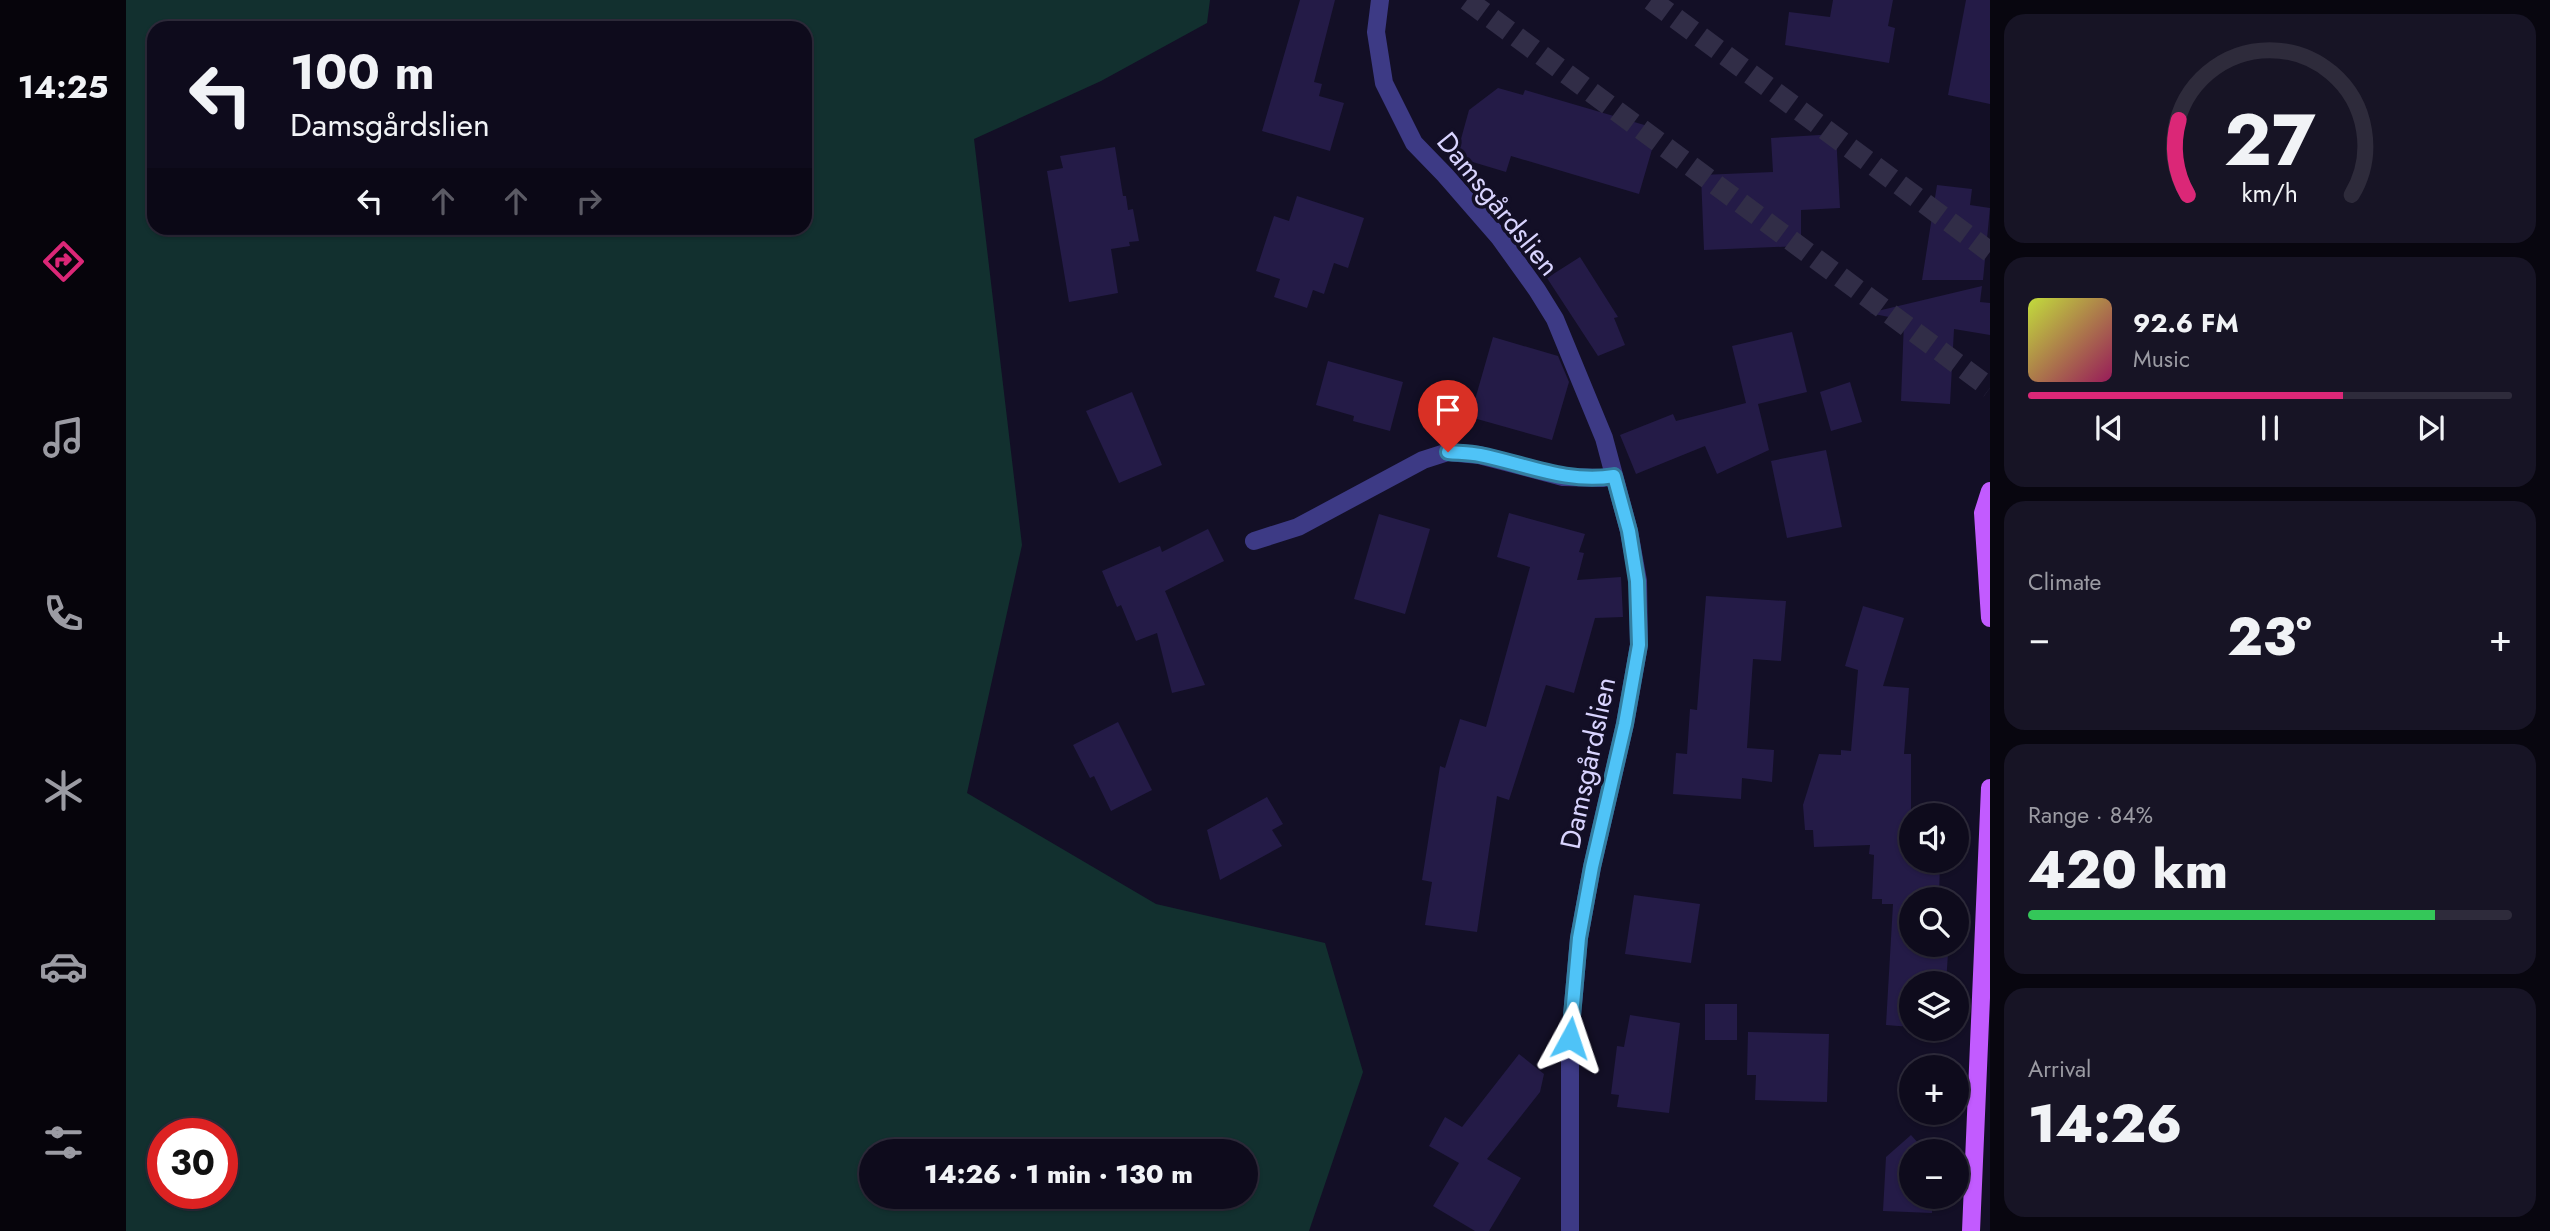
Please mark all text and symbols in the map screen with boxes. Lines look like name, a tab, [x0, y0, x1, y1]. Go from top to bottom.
text: 100 m	[290, 37, 435, 107]
icon: left	[175, 49, 266, 140]
text: 14:25	[18, 64, 108, 110]
text: 27	[2224, 87, 2316, 192]
text: Damsgårdslien	[290, 102, 490, 148]
street label: Damsgårdslien	[1427, 123, 1569, 285]
text: km/h	[2242, 175, 2298, 211]
icon: left	[351, 182, 389, 220]
icon: ahead	[424, 182, 462, 220]
icon: ahead	[497, 182, 535, 220]
icon: right	[570, 182, 608, 220]
icon: directions	[39, 237, 88, 286]
text: 92.6 FM	[2133, 304, 2239, 342]
text: Music	[2133, 342, 2190, 376]
pin	[1418, 380, 1478, 452]
icon: arrive	[1429, 391, 1467, 429]
icon: previous	[2090, 409, 2128, 447]
icon: pause	[2251, 409, 2289, 447]
icon: next	[2412, 409, 2450, 447]
icon: music	[39, 413, 88, 462]
text: Climate	[2028, 565, 2101, 599]
icon: phone	[39, 589, 88, 638]
text: 23°	[2227, 599, 2312, 675]
text: −	[2028, 610, 2050, 665]
text: +	[2489, 610, 2512, 665]
street label: Damsgårdslien	[1550, 673, 1626, 853]
icon: climate	[39, 766, 88, 815]
text: Range · 84%	[2028, 798, 2153, 832]
map controls	[1899, 803, 1969, 1209]
button: sound	[1899, 803, 1969, 873]
text: 420 km	[2028, 832, 2228, 908]
button: search	[1899, 887, 1969, 957]
icon: car	[39, 942, 88, 991]
button: layers	[1899, 971, 1969, 1041]
position arrow	[1533, 1001, 1607, 1075]
text: Arrival	[2028, 1052, 2091, 1086]
button: +	[1899, 1055, 1969, 1125]
text: 14:26	[2028, 1086, 2182, 1162]
icon: filters	[39, 1118, 88, 1167]
speed limit sign: 30	[147, 1118, 238, 1209]
button: −	[1899, 1139, 1969, 1209]
text: 14:26 · 1 min · 130 m	[924, 1155, 1193, 1193]

